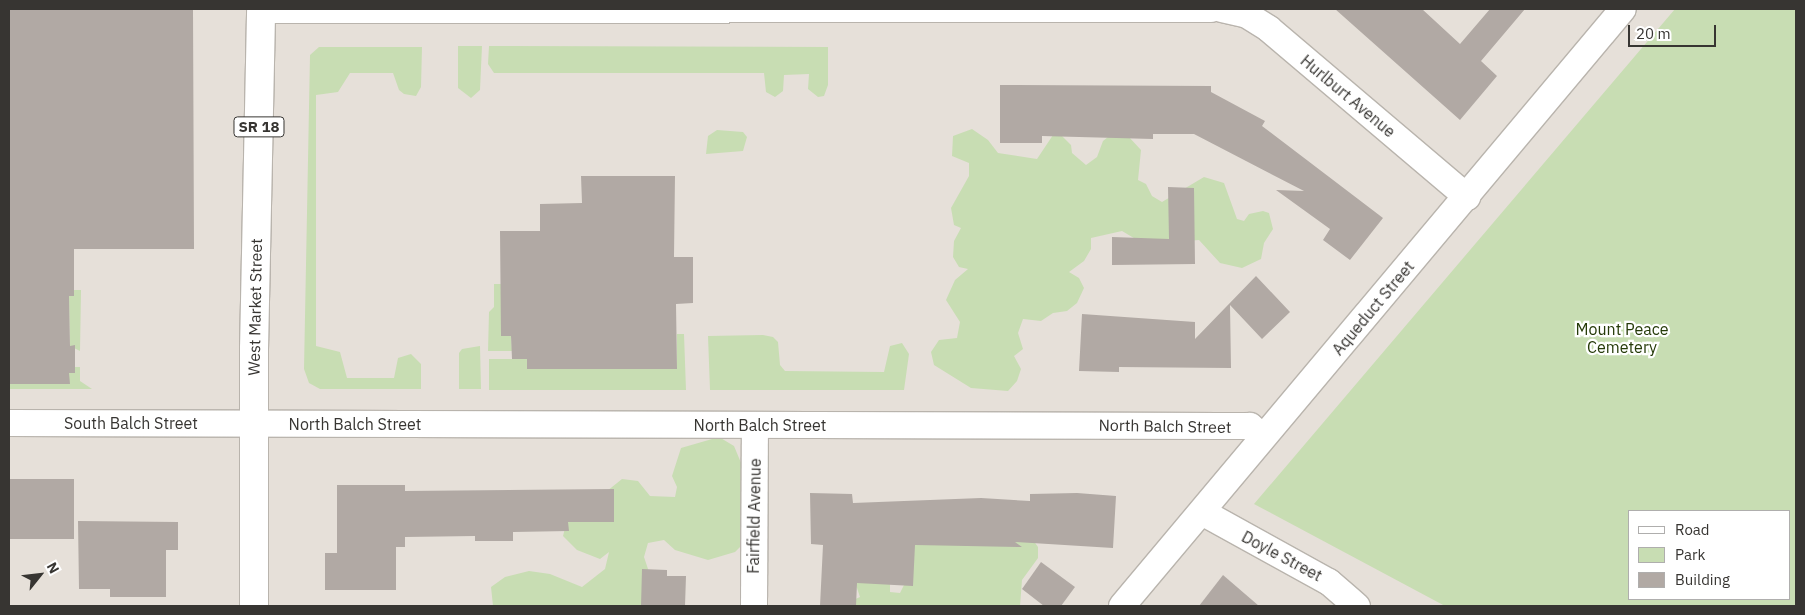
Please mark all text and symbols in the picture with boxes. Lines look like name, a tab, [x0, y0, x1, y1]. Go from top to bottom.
scale bar	[1630, 15, 1718, 47]
text: 20 m	[1636, 24, 1671, 43]
street label: Hurlburt Avenue	[1297, 51, 1399, 141]
road number: SR 18	[233, 114, 285, 140]
street label: West Market Street	[244, 238, 266, 376]
street label: Aqueduct Street	[1328, 257, 1418, 359]
park label: Mount Peace Cemetery	[1576, 319, 1668, 357]
street label: South Balch Street	[64, 413, 198, 433]
street label: North Balch Street	[289, 414, 421, 434]
street label: North Balch Street	[694, 415, 826, 435]
street label: North Balch Street	[1098, 415, 1232, 437]
street label: Fairfield Avenue	[743, 458, 765, 574]
legend	[1628, 510, 1790, 600]
text: Road	[1675, 520, 1710, 539]
street label: Doyle Street	[1238, 527, 1326, 585]
text: Park	[1675, 545, 1705, 564]
north arrow	[15, 550, 65, 600]
text: N	[43, 559, 63, 577]
text: Building	[1675, 570, 1730, 589]

